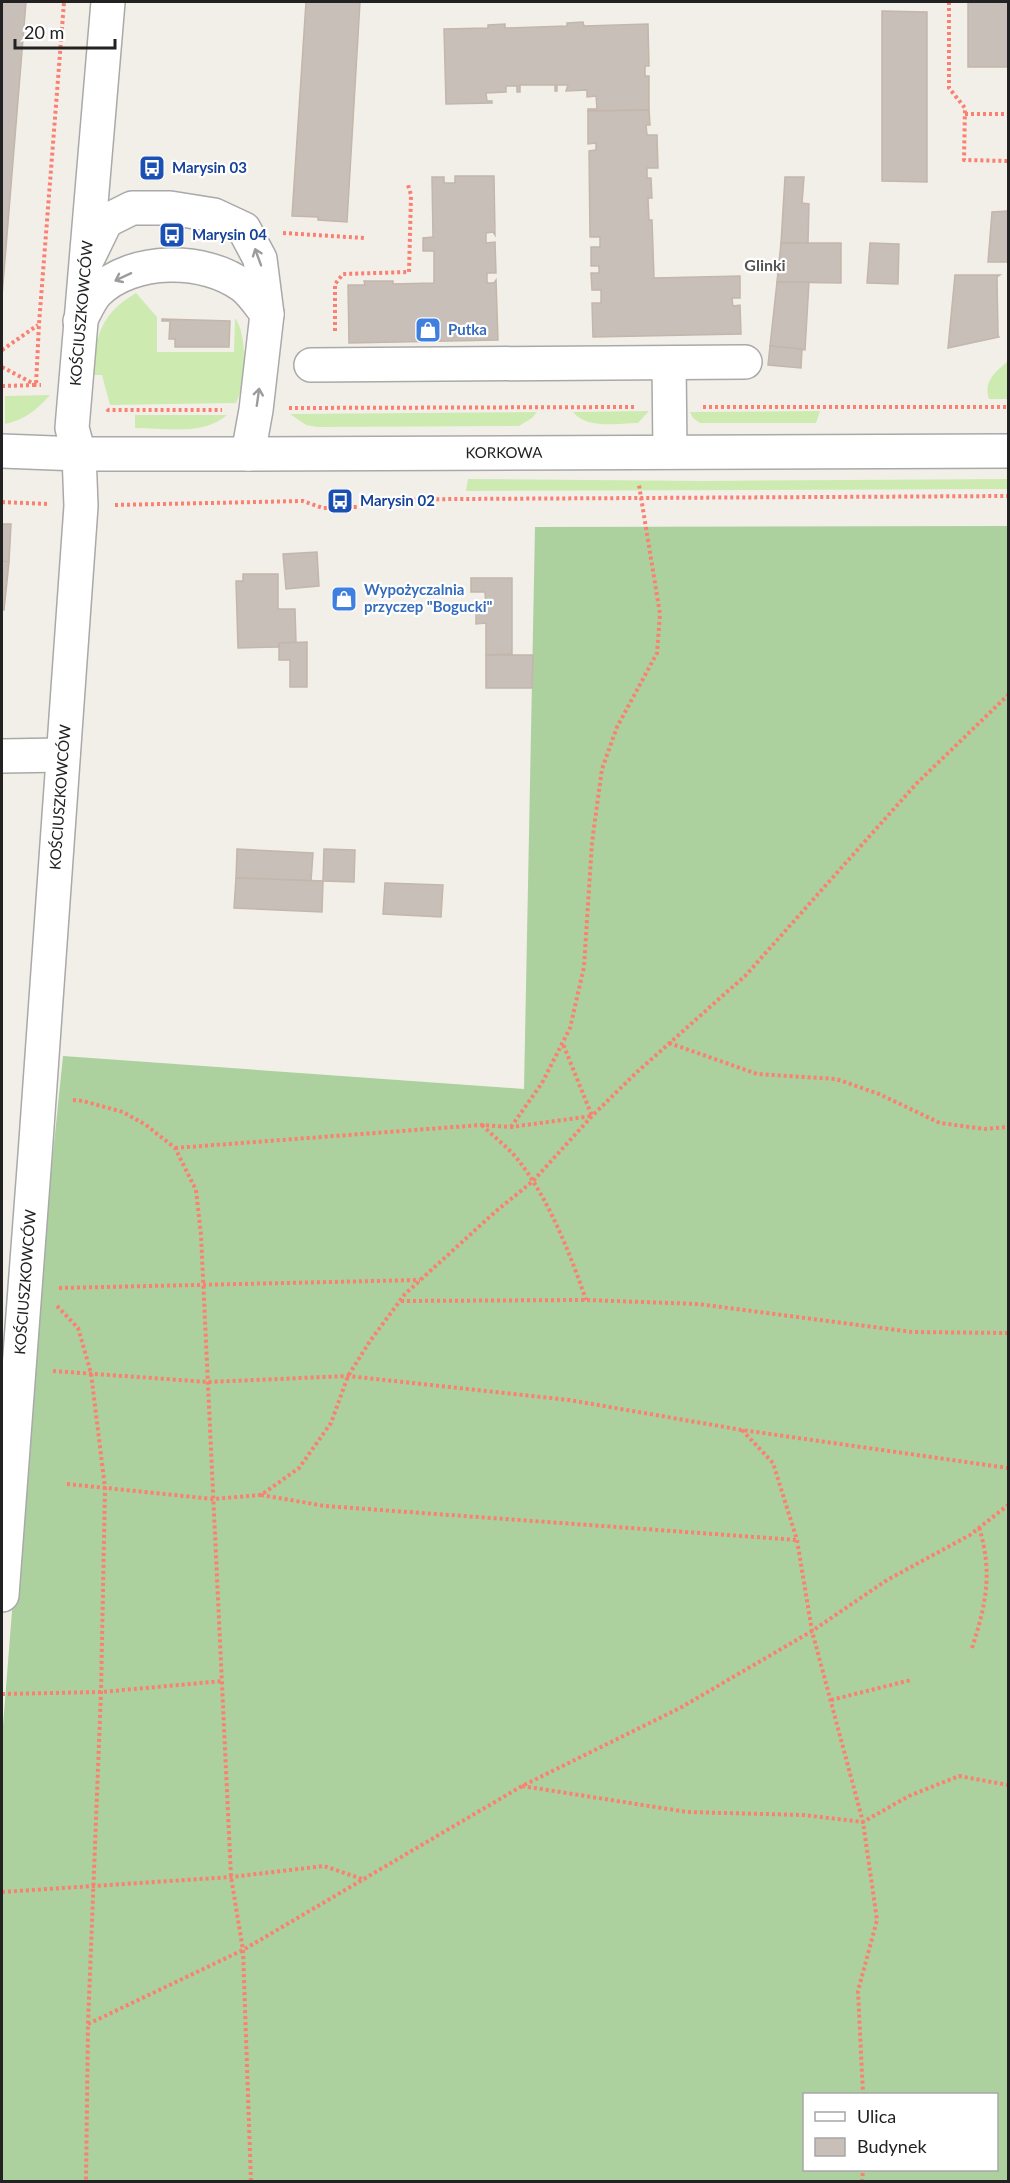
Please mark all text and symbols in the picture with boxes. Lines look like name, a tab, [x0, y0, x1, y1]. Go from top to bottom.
scale bar	[15, 12, 116, 50]
text: 20 m	[24, 21, 64, 43]
bus stop icon: Marysin 03	[137, 153, 167, 183]
place label: Marysin 03	[172, 158, 247, 176]
bus stop icon: Marysin 04	[157, 220, 187, 250]
place label: Marysin 04	[192, 225, 267, 243]
street label: KOŚCIUSZKOWCÓW	[66, 239, 96, 386]
one-way arrow	[251, 248, 262, 267]
district label: Glinki	[744, 255, 786, 274]
one-way arrow	[114, 271, 132, 283]
shop icon: Putka	[413, 315, 443, 345]
place label: Putka	[448, 320, 487, 338]
one-way arrow	[253, 387, 264, 407]
street label: KORKOWA	[465, 443, 543, 461]
bus stop icon: Marysin 02	[325, 486, 355, 516]
place label: Marysin 02	[360, 491, 435, 509]
place label: Wypożyczalnia przyczep "Bogucki"	[364, 580, 493, 615]
shop icon: Wypożyczalnia przyczep "Bogucki"	[329, 584, 359, 614]
street label: KOŚCIUSZKOWCÓW	[45, 723, 74, 870]
street label: KOŚCIUSZKOWCÓW	[10, 1208, 39, 1355]
legend	[803, 2093, 998, 2171]
text: Ulica	[857, 2105, 896, 2127]
text: Budynek	[857, 2135, 927, 2157]

